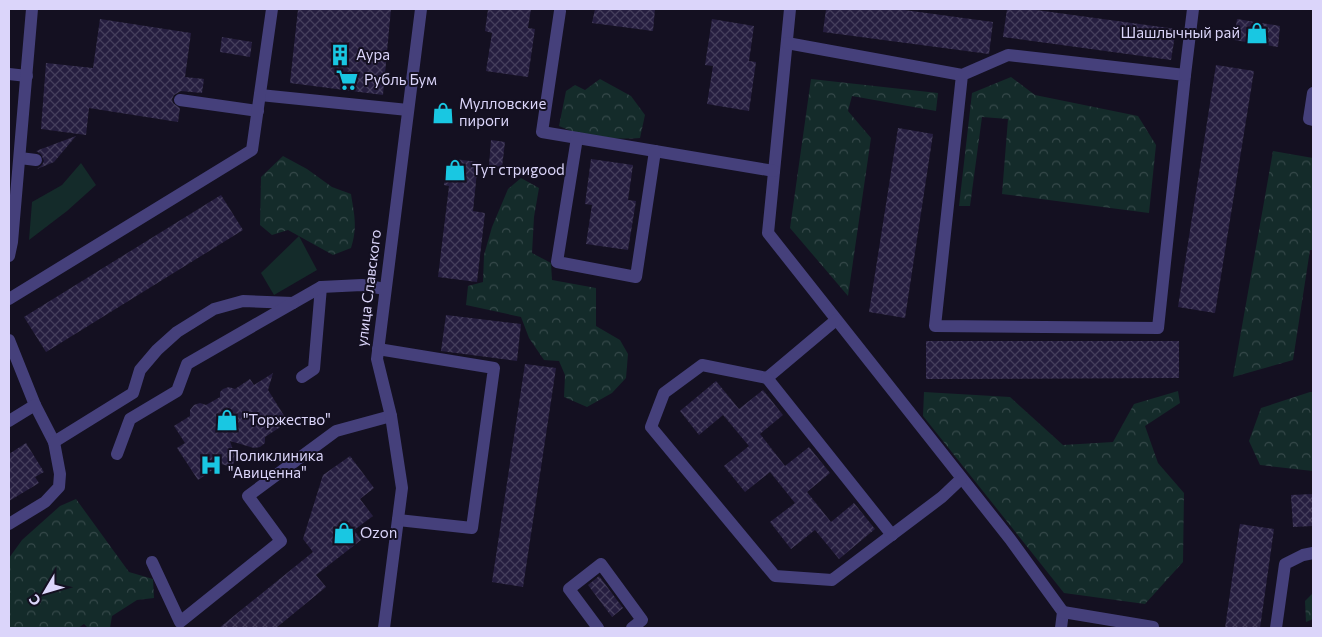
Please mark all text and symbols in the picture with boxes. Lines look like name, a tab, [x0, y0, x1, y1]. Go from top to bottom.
shop icon: Шашлычный рай	[1244, 20, 1270, 46]
place label: Шашлычный рай	[1121, 23, 1240, 41]
building icon: Аура	[327, 42, 353, 68]
place label: Аура	[356, 45, 390, 63]
supermarket icon: Рубль Бум	[334, 67, 360, 93]
place label: Рубль Бум	[364, 70, 437, 88]
place label: Мулловские пироги	[459, 94, 546, 129]
shop icon: Мулловские пироги	[430, 100, 456, 126]
shop icon: Тут стриgood	[442, 157, 468, 183]
place label: Тут стриgood	[472, 160, 565, 178]
street label: улица Славского	[352, 228, 384, 348]
shop icon: "Торжество"	[214, 407, 240, 433]
place label: "Торжество"	[243, 410, 331, 428]
place label: Поликлиника "Авиценна"	[228, 446, 324, 481]
hospital icon: Поликлиника "Авиценна"	[198, 452, 224, 478]
shop icon: Ozon	[331, 520, 357, 546]
place label: Ozon	[360, 523, 397, 541]
north arrow	[20, 567, 70, 617]
text: С	[25, 591, 44, 609]

